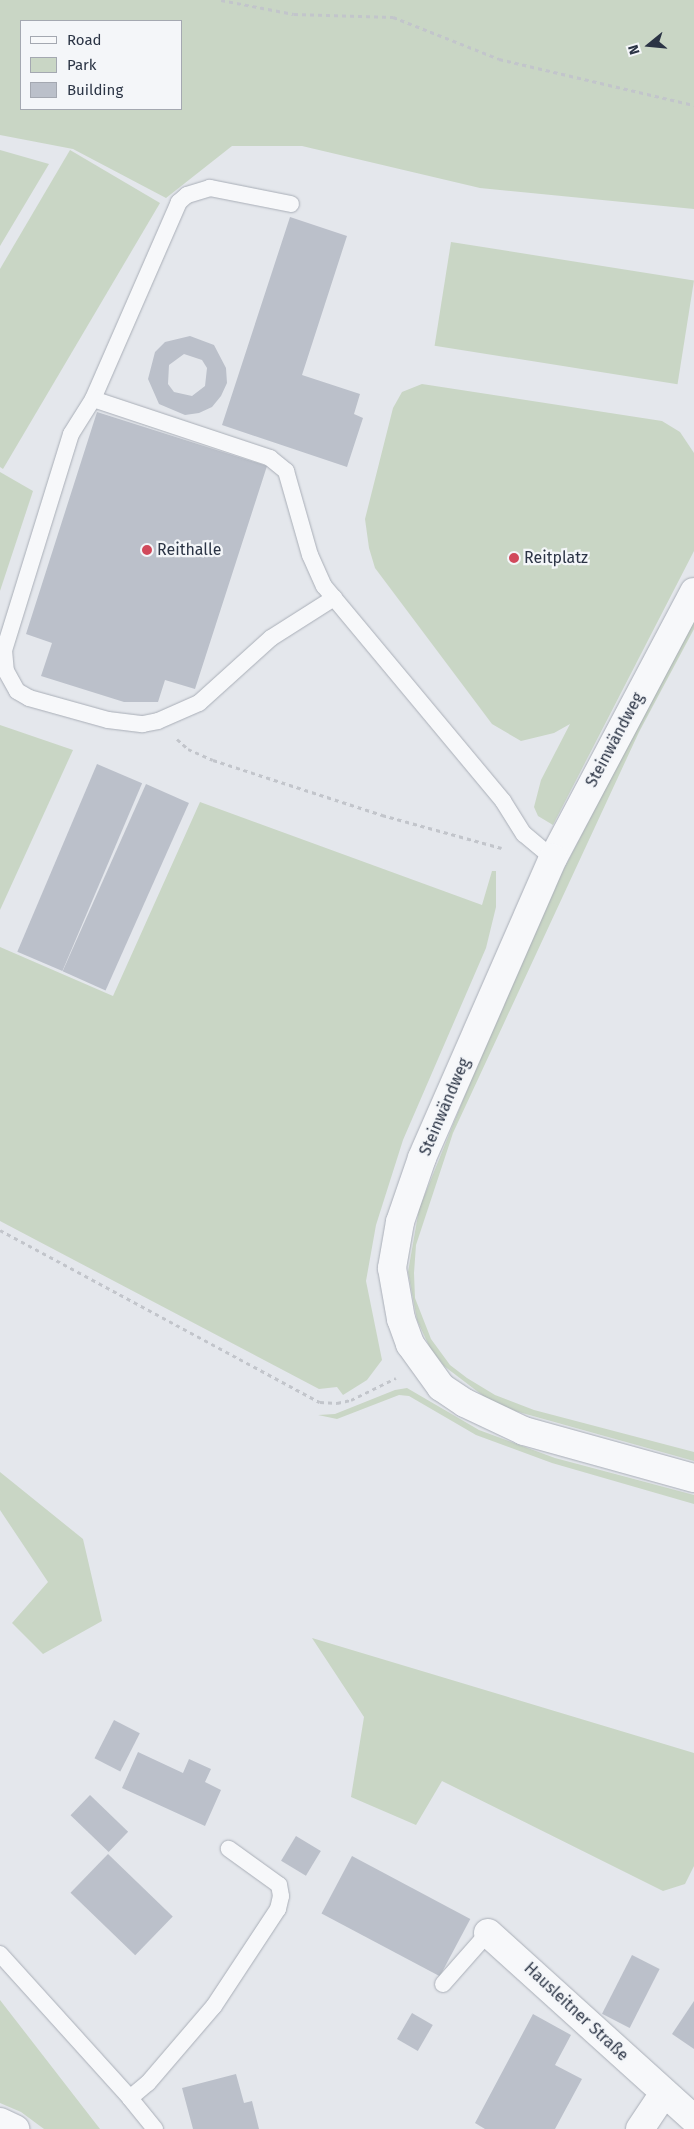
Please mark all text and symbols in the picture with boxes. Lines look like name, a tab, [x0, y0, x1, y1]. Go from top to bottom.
legend	[20, 20, 182, 110]
north arrow	[624, 20, 674, 70]
text: Road	[67, 31, 102, 49]
text: N	[625, 43, 644, 56]
text: Park	[67, 56, 97, 74]
text: Building	[67, 81, 123, 99]
place label: Reithalle	[157, 540, 221, 560]
marker: Reithalle	[141, 544, 153, 556]
place label: Reitplatz	[524, 548, 588, 568]
marker: Reitplatz	[508, 552, 520, 564]
street label: Steinwändweg	[582, 689, 648, 791]
street label: Steinwändweg	[416, 1055, 474, 1159]
street label: Hausleitner Straße	[520, 1959, 632, 2065]

